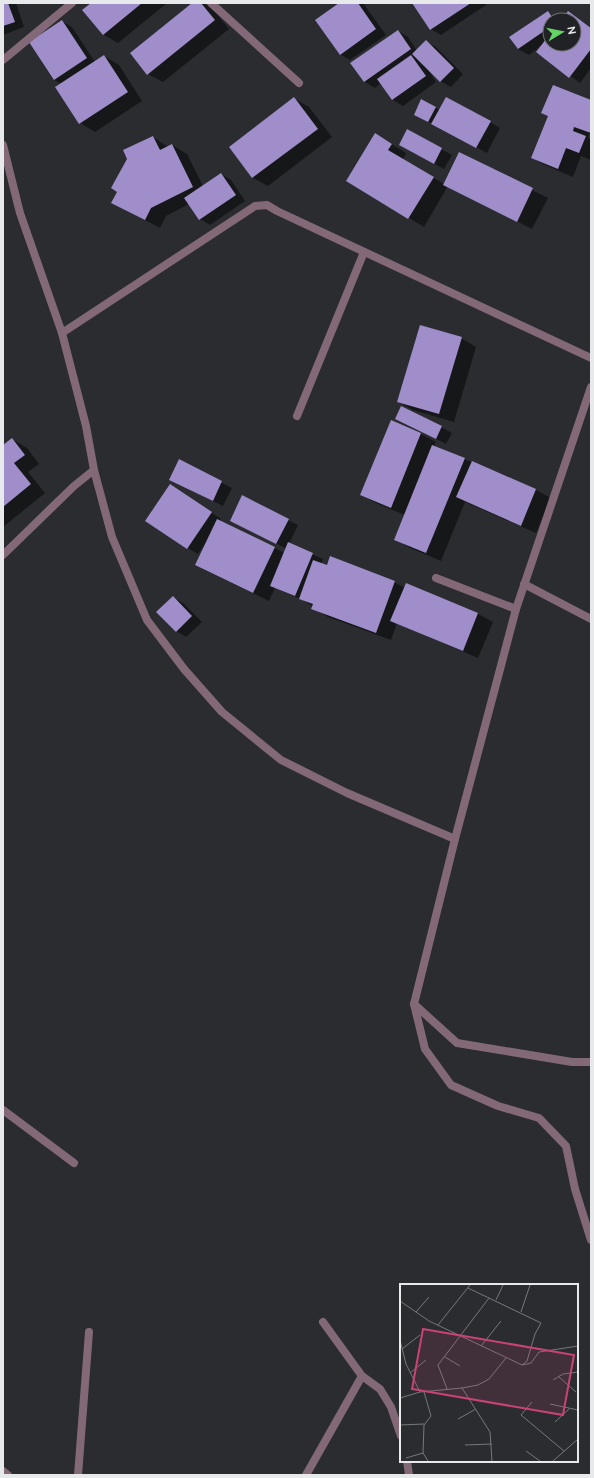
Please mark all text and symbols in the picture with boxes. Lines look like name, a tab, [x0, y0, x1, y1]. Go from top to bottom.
north arrow	[542, 12, 582, 52]
text: N	[565, 25, 578, 35]
inset map	[400, 1284, 578, 1462]

